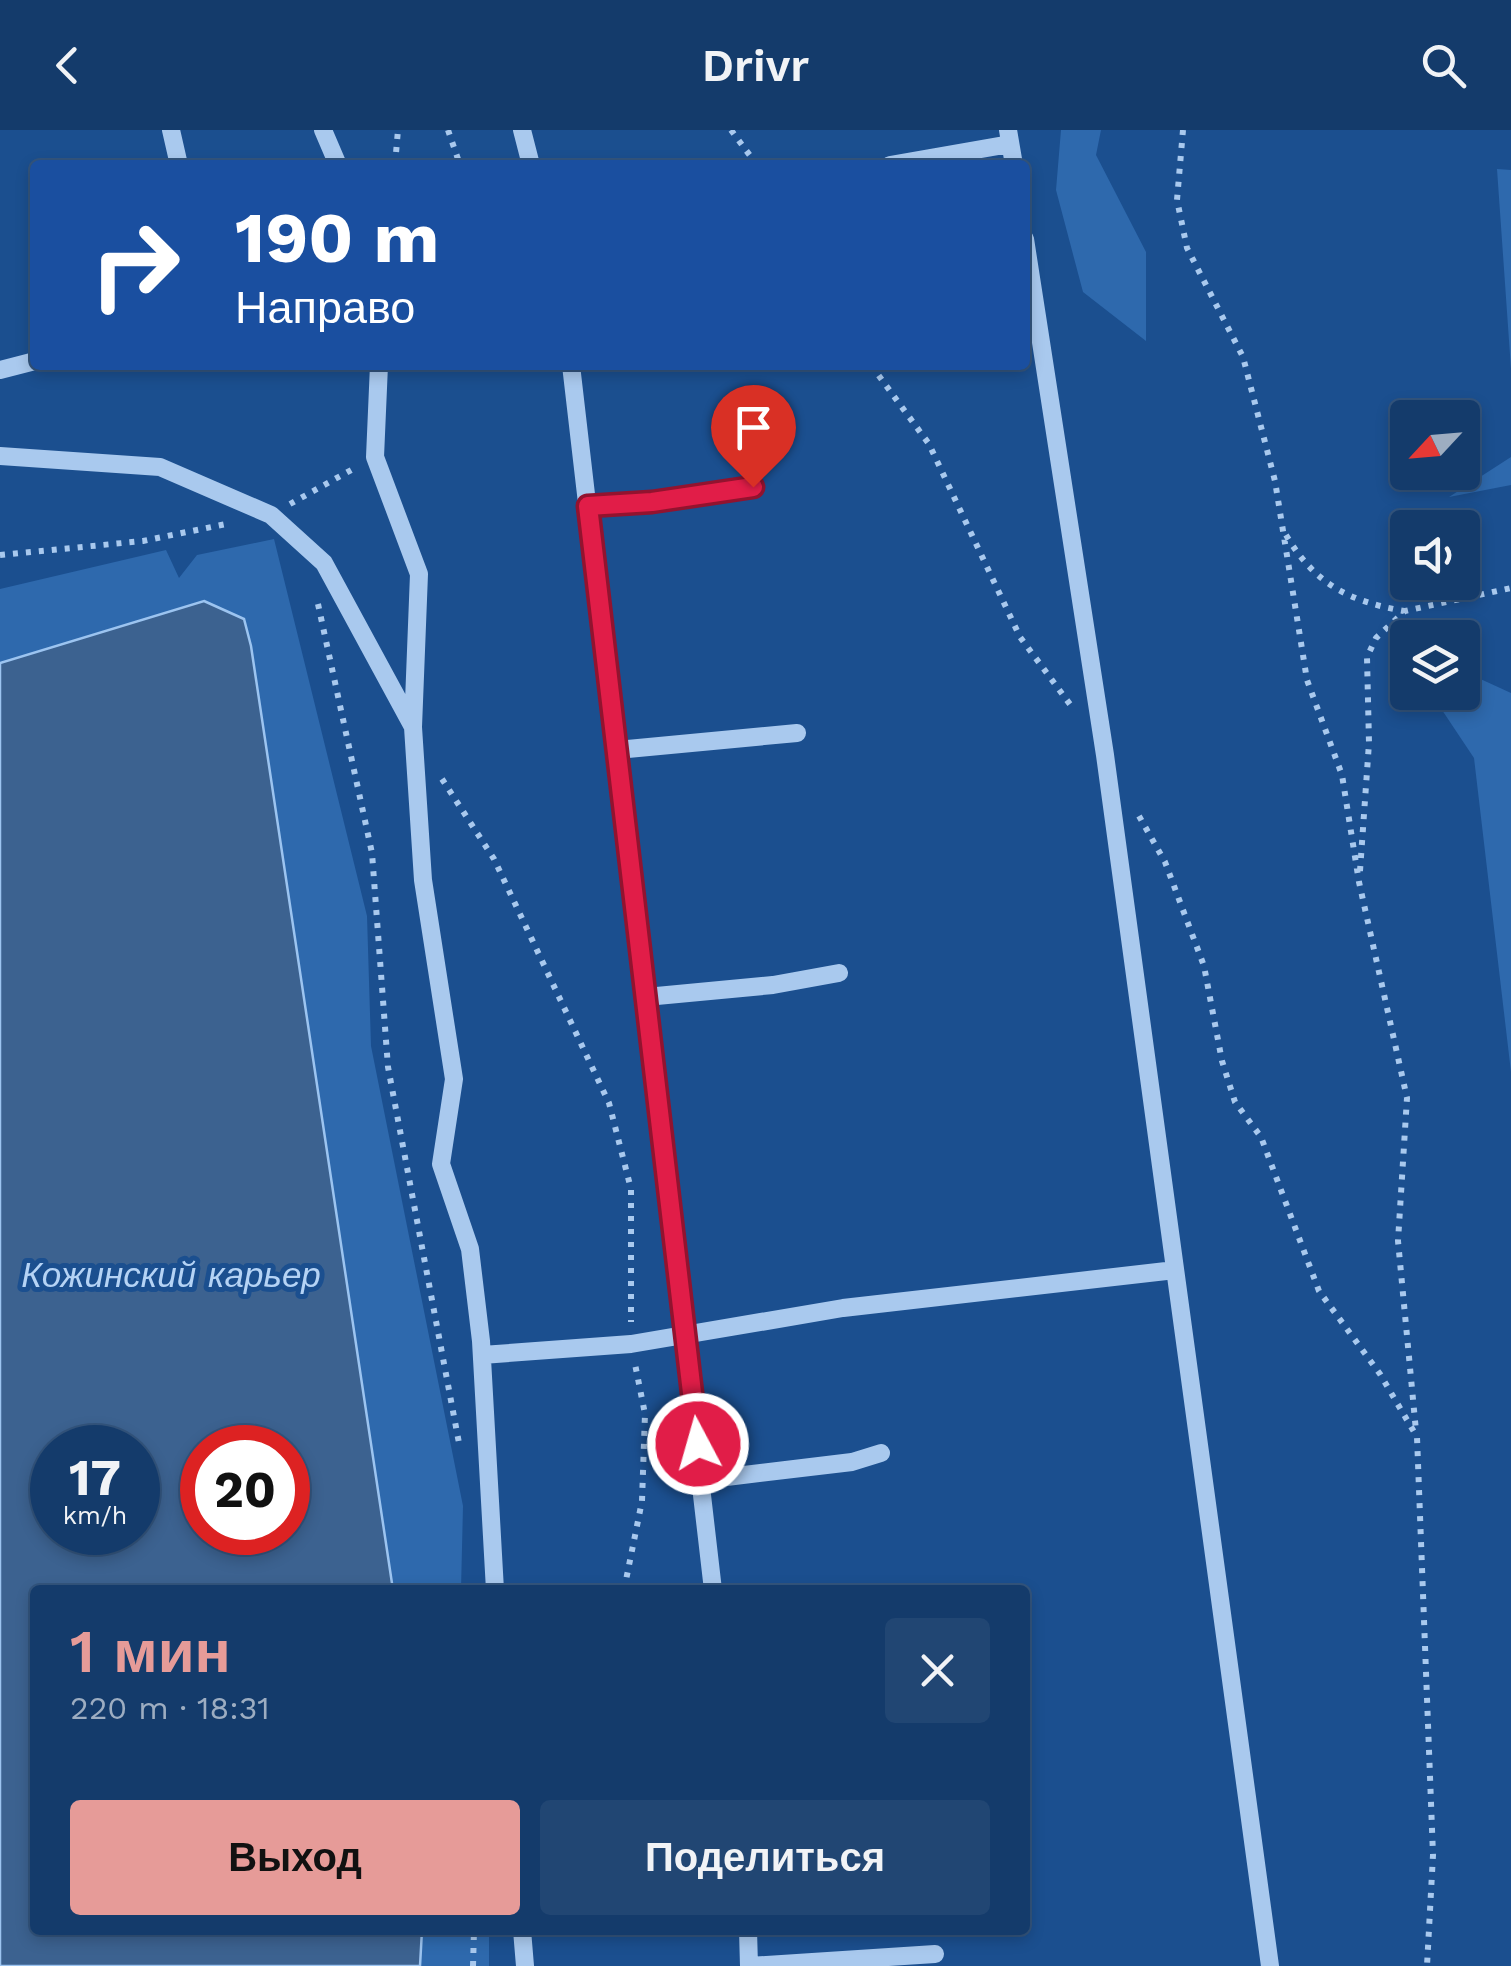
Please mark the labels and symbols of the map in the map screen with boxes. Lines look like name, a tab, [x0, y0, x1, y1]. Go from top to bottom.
pin	[711, 385, 796, 488]
north arrow	[1390, 400, 1480, 490]
water label: Кожинский карьер	[21, 1254, 321, 1296]
position arrow	[646, 1392, 750, 1496]
speed limit sign: 20	[180, 1425, 310, 1555]

